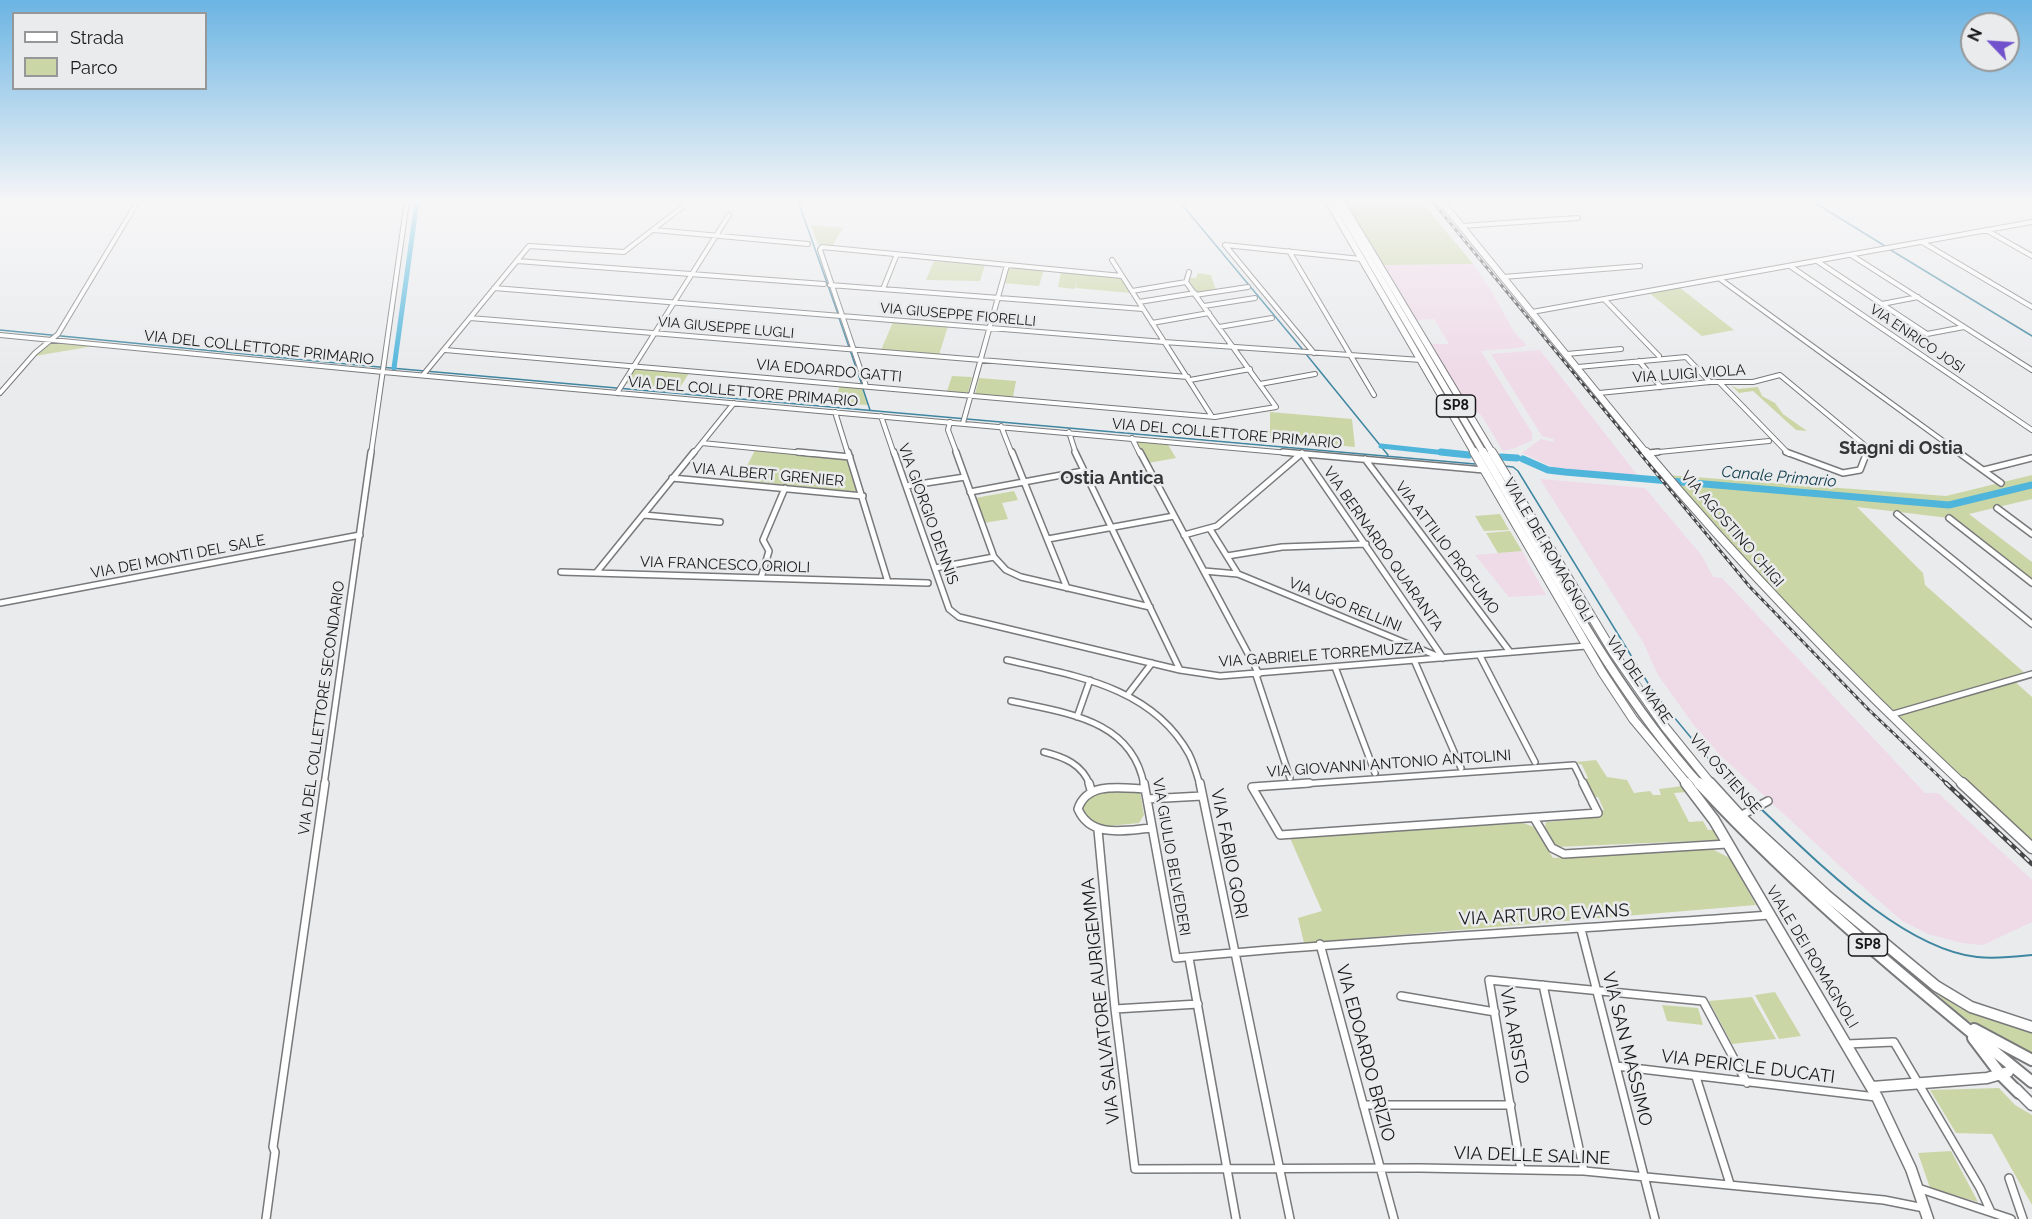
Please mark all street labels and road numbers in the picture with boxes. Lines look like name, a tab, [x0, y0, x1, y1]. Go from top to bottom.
street label: VIA GIUSEPPE FIORELLI	[879, 300, 1037, 330]
street label: VIA ENRICO JOSI	[1866, 301, 1968, 377]
street label: VIA GIUSEPPE LUGLI	[657, 314, 795, 342]
street label: VIA DEL COLLETTORE PRIMARIO	[143, 327, 375, 369]
street label: VIA EDOARDO GATTI	[755, 356, 903, 386]
street label: VIA LUIGI VIOLA	[1632, 361, 1746, 387]
street label: VIA DEL COLLETTORE PRIMARIO	[627, 373, 859, 411]
road number: SP8	[1436, 395, 1476, 417]
street label: VIA DEL COLLETTORE PRIMARIO	[1111, 415, 1343, 453]
street label: VIA GIORGIO DENNIS	[894, 441, 962, 587]
street label: VIA ALBERT GRENIER	[691, 459, 845, 491]
street label: VIA BERNARDO QUARANTA	[1319, 464, 1447, 634]
street label: VIA AGOSTINO CHIGI	[1677, 467, 1787, 591]
street label: VIALE DEI ROMAGNOLI	[1499, 475, 1597, 625]
street label: VIA ATTILIO PROFUMO	[1391, 478, 1503, 618]
street label: VIA DEI MONTI DEL SALE	[89, 531, 267, 583]
street label: VIA FRANCESCO ORIOLI	[640, 553, 810, 577]
street label: VIA UGO RELLINI	[1286, 574, 1404, 636]
street label: VIA DEL COLLETTORE SECONDARIO	[295, 580, 349, 836]
street label: VIA DEL MARE	[1602, 633, 1676, 727]
street label: VIA GABRIELE TORREMUZZA	[1218, 639, 1424, 671]
street label: VIA OSTIENSE	[1685, 730, 1765, 818]
street label: VIA GIOVANNI ANTONIO ANTOLINI	[1266, 746, 1512, 782]
street label: VIA GIULIO BELVEDERI	[1148, 777, 1194, 937]
street label: VIA FABIO GORI	[1206, 787, 1252, 921]
street label: VIA SALVATORE AURIGEMMA	[1077, 877, 1125, 1125]
street label: VIALE DEI ROMAGNOLI	[1762, 882, 1862, 1032]
street label: VIA ARTURO EVANS	[1458, 900, 1630, 930]
road number: SP8	[1848, 934, 1888, 956]
street label: VIA EDOARDO BRIZIO	[1331, 962, 1399, 1144]
street label: VIA SAN MASSIMO	[1597, 970, 1657, 1128]
street label: VIA ARISTO	[1495, 986, 1533, 1086]
street label: VIA PERICLE DUCATI	[1660, 1046, 1836, 1088]
street label: VIA DELLE SALINE	[1453, 1142, 1611, 1170]

